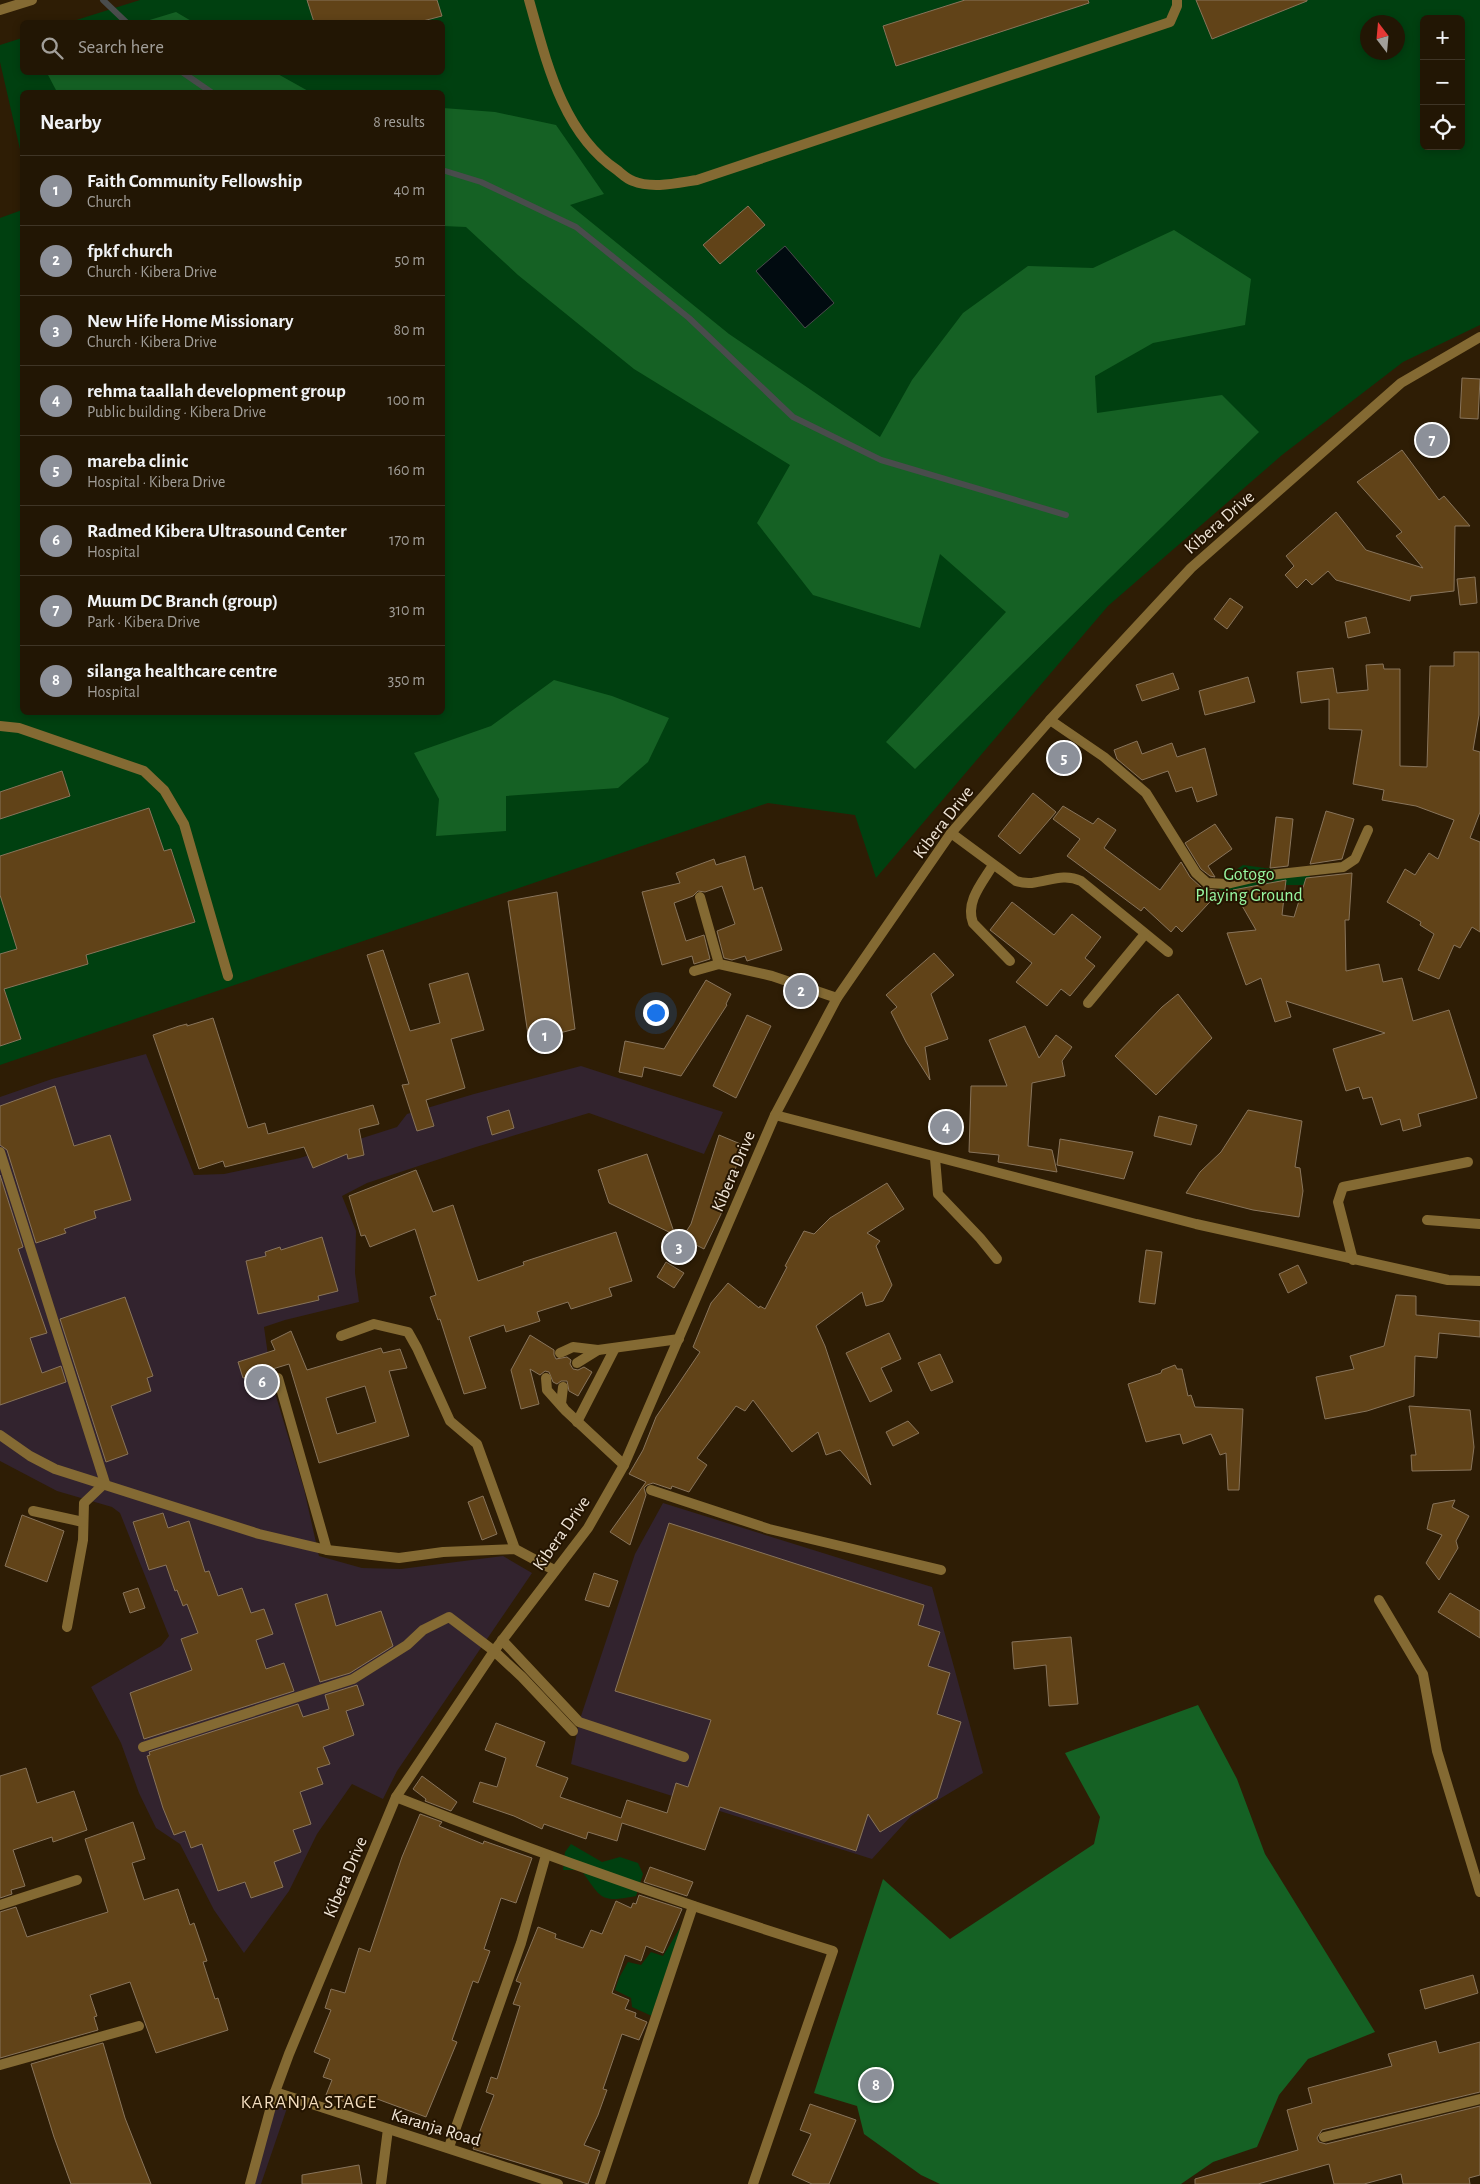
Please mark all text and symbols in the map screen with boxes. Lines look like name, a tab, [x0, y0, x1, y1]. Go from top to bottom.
north arrow	[1360, 15, 1405, 60]
map controls	[1420, 15, 1465, 150]
button: +	[1420, 15, 1465, 60]
search box	[20, 20, 445, 75]
icon: search	[38, 34, 66, 62]
text: Search here	[78, 38, 164, 57]
button: −	[1420, 60, 1465, 105]
button: locate	[1420, 105, 1465, 150]
text: Nearby	[40, 112, 101, 133]
text: 8 results	[373, 114, 425, 130]
text: Faith Community Fellowship	[87, 172, 302, 191]
text: 1	[53, 182, 59, 198]
text: 40 m	[393, 182, 425, 198]
text: Church	[87, 194, 131, 210]
text: fpkf church	[87, 242, 173, 261]
text: 2	[52, 252, 60, 268]
text: 50 m	[394, 252, 425, 268]
text: Church · Kibera Drive	[87, 264, 217, 280]
text: New Hife Home Missionary	[87, 312, 294, 331]
text: 3	[53, 322, 59, 338]
text: 80 m	[394, 322, 425, 338]
text: Church · Kibera Drive	[87, 334, 217, 350]
text: rehma taallah development group	[87, 382, 346, 401]
text: 4	[52, 392, 60, 408]
text: 100 m	[387, 392, 425, 408]
text: Public building · Kibera Drive	[87, 404, 266, 420]
pin: 7	[1416, 421, 1448, 459]
text: mareba clinic	[87, 452, 188, 471]
text: 5	[53, 462, 59, 478]
text: 160 m	[388, 462, 425, 478]
text: Hospital · Kibera Drive	[87, 474, 225, 490]
street label: Kibera Drive	[1181, 488, 1258, 558]
text: Radmed Kibera Ultrasound Center	[87, 522, 347, 541]
text: 6	[52, 532, 60, 548]
text: 170 m	[389, 532, 425, 548]
text: Hospital	[87, 544, 140, 560]
text: Muum DC Branch (group)	[87, 592, 278, 611]
text: 7	[53, 602, 59, 618]
text: 310 m	[389, 602, 425, 618]
text: Park · Kibera Drive	[87, 614, 200, 630]
text: silanga healthcare centre	[87, 662, 277, 681]
text: 8	[52, 672, 60, 688]
text: 350 m	[388, 672, 425, 688]
text: Hospital	[87, 684, 140, 700]
pin: 5	[1048, 739, 1080, 777]
street label: Kibera Drive	[910, 783, 977, 862]
park label: Gotogo Playing Ground	[1195, 866, 1303, 905]
pin: 2	[785, 972, 817, 1010]
your location	[643, 1000, 669, 1026]
pin: 1	[529, 1017, 561, 1055]
pin: 4	[930, 1108, 962, 1146]
street label: Kibera Drive	[709, 1128, 759, 1215]
pin: 3	[663, 1228, 695, 1266]
pin: 6	[246, 1363, 278, 1401]
street label: Kibera Drive	[530, 1493, 594, 1574]
street label: Kibera Drive	[321, 1834, 371, 1921]
pin: 8	[860, 2066, 892, 2104]
district label: KARANJA STAGE	[240, 2093, 378, 2112]
street label: Karanja Road	[389, 2106, 483, 2150]

